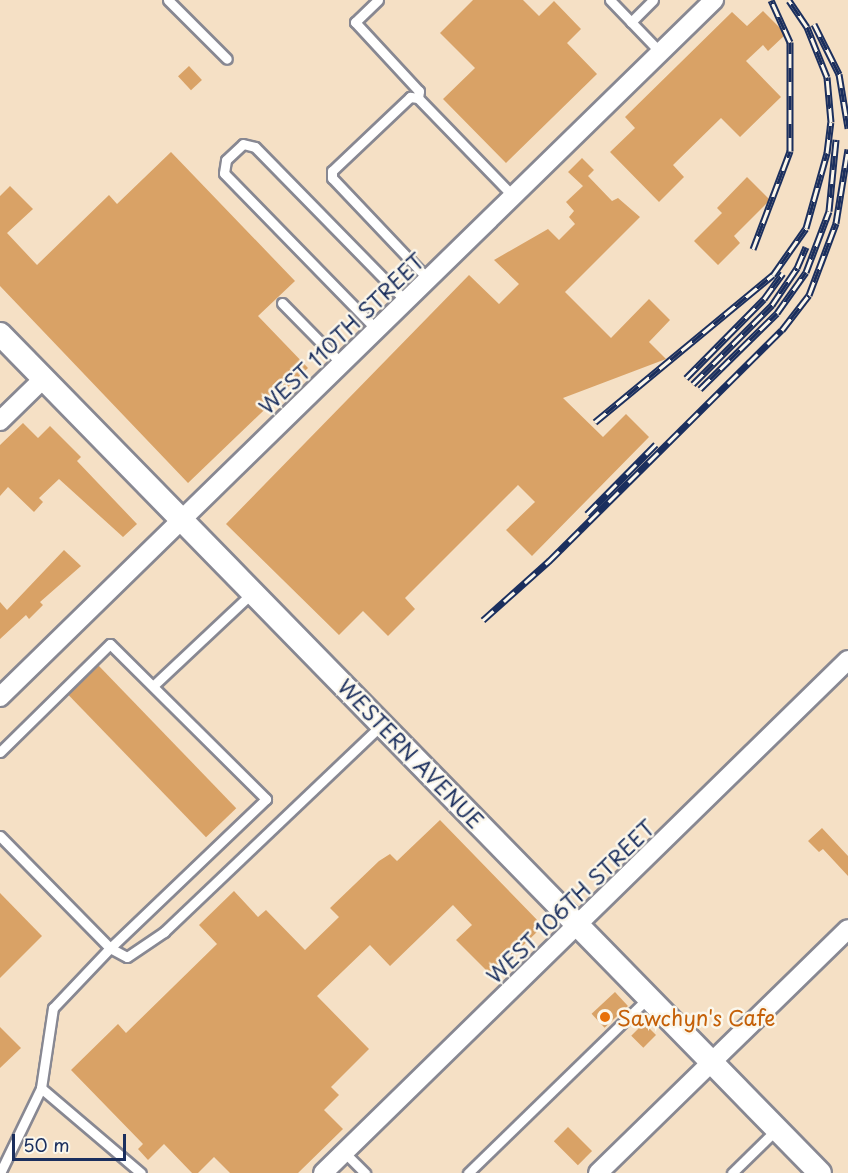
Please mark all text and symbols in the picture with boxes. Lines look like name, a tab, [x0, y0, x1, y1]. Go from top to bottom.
street label: WEST 110TH STREET	[253, 247, 429, 419]
street label: WESTERN AVENUE	[332, 672, 490, 834]
street label: WEST 106TH STREET	[480, 813, 660, 989]
place label: Sawchyn's Cafe	[617, 1004, 777, 1030]
marker: Sawchyn's Cafe	[598, 1010, 612, 1024]
scale bar	[15, 1122, 129, 1160]
text: 50 m	[23, 1131, 70, 1158]

